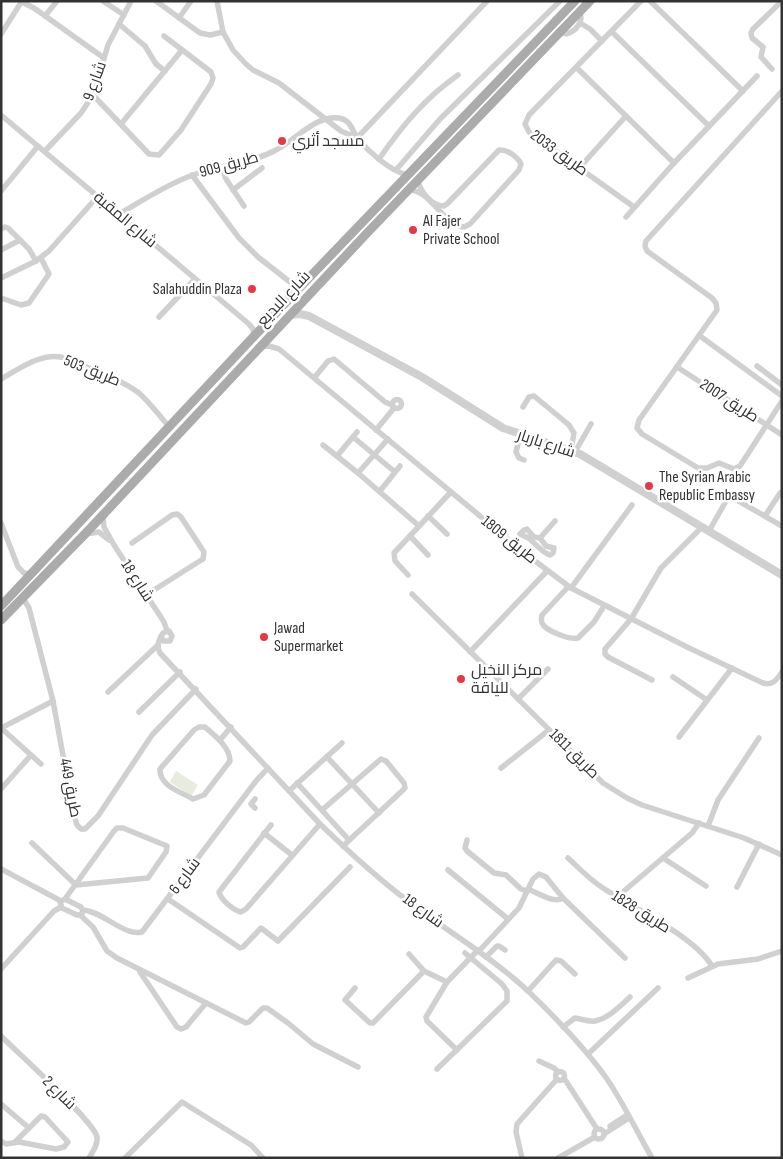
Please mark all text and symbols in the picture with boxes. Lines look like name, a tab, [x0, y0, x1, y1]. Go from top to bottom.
street label: شارع 9	[79, 59, 112, 104]
street label: طريق 2033	[527, 126, 591, 180]
place label: مسجد أثري	[292, 131, 365, 154]
marker: مسجد أثري	[276, 135, 288, 147]
street label: طريق 909	[197, 148, 261, 182]
street label: شارع المقبة	[89, 188, 161, 253]
place label: Al Fajer Private School	[422, 212, 500, 249]
marker: Al Fajer Private School	[407, 224, 419, 236]
street label: شارع البديع	[253, 267, 316, 332]
place label: Salahuddin Plaza	[153, 280, 242, 299]
marker: Salahuddin Plaza	[246, 283, 258, 295]
street label: طريق 503	[61, 351, 123, 391]
street label: طريق 2007	[696, 375, 762, 427]
street label: شارع باربار	[513, 425, 577, 463]
place label: The Syrian Arabic Republic Embassy	[659, 468, 755, 505]
marker: The Syrian Arabic Republic Embassy	[643, 480, 655, 492]
street label: طريق 1809	[477, 512, 541, 568]
street label: شارع 18	[116, 556, 158, 606]
place label: Jawad Supermarket	[273, 619, 343, 656]
marker: Jawad Supermarket	[258, 631, 270, 643]
place label: مركز النخيل للياقة	[471, 661, 542, 698]
marker: مركز النخيل للياقة	[455, 673, 467, 685]
street label: طريق 1811	[545, 725, 603, 783]
street label: طريق 449	[55, 757, 85, 819]
street label: شارع 6	[165, 854, 206, 899]
street label: طريق 1828	[608, 887, 674, 937]
street label: شارع 18	[398, 890, 447, 933]
street label: شارع 2	[37, 1072, 80, 1115]

